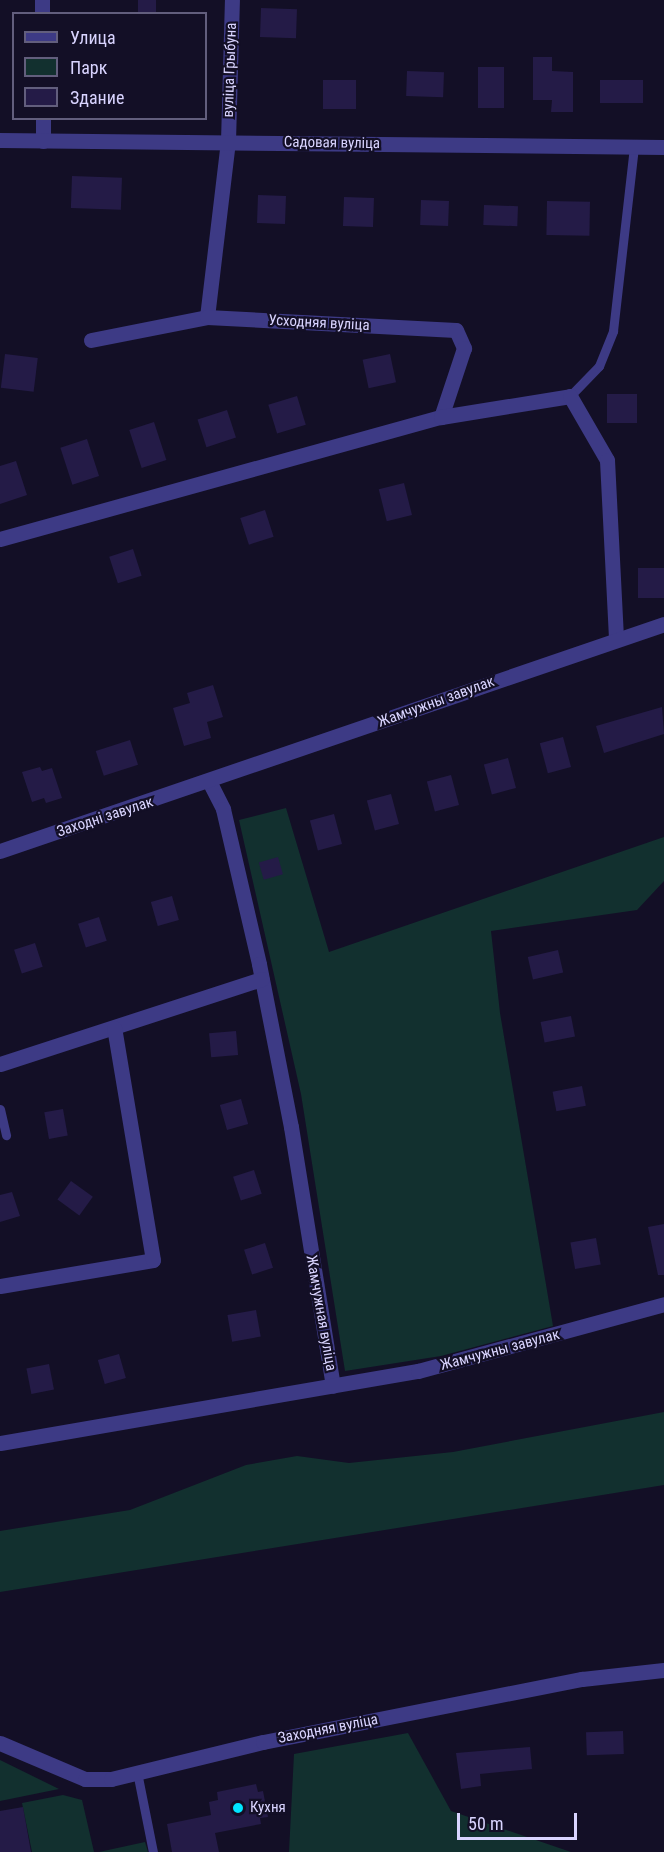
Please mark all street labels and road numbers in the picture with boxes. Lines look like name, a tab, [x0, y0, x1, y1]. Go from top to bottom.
street label: вуліца Грыбуна	[219, 22, 241, 118]
street label: Садовая вуліца	[284, 133, 380, 153]
street label: Усходняя вуліца	[268, 311, 370, 335]
street label: Жамчужны завулак	[375, 673, 497, 731]
street label: Заходні завулак	[55, 793, 155, 841]
street label: Жамчужная вуліца	[302, 1254, 340, 1372]
street label: Жамчужны завулак	[438, 1325, 562, 1375]
street label: Заходняя вуліца	[276, 1710, 380, 1748]

